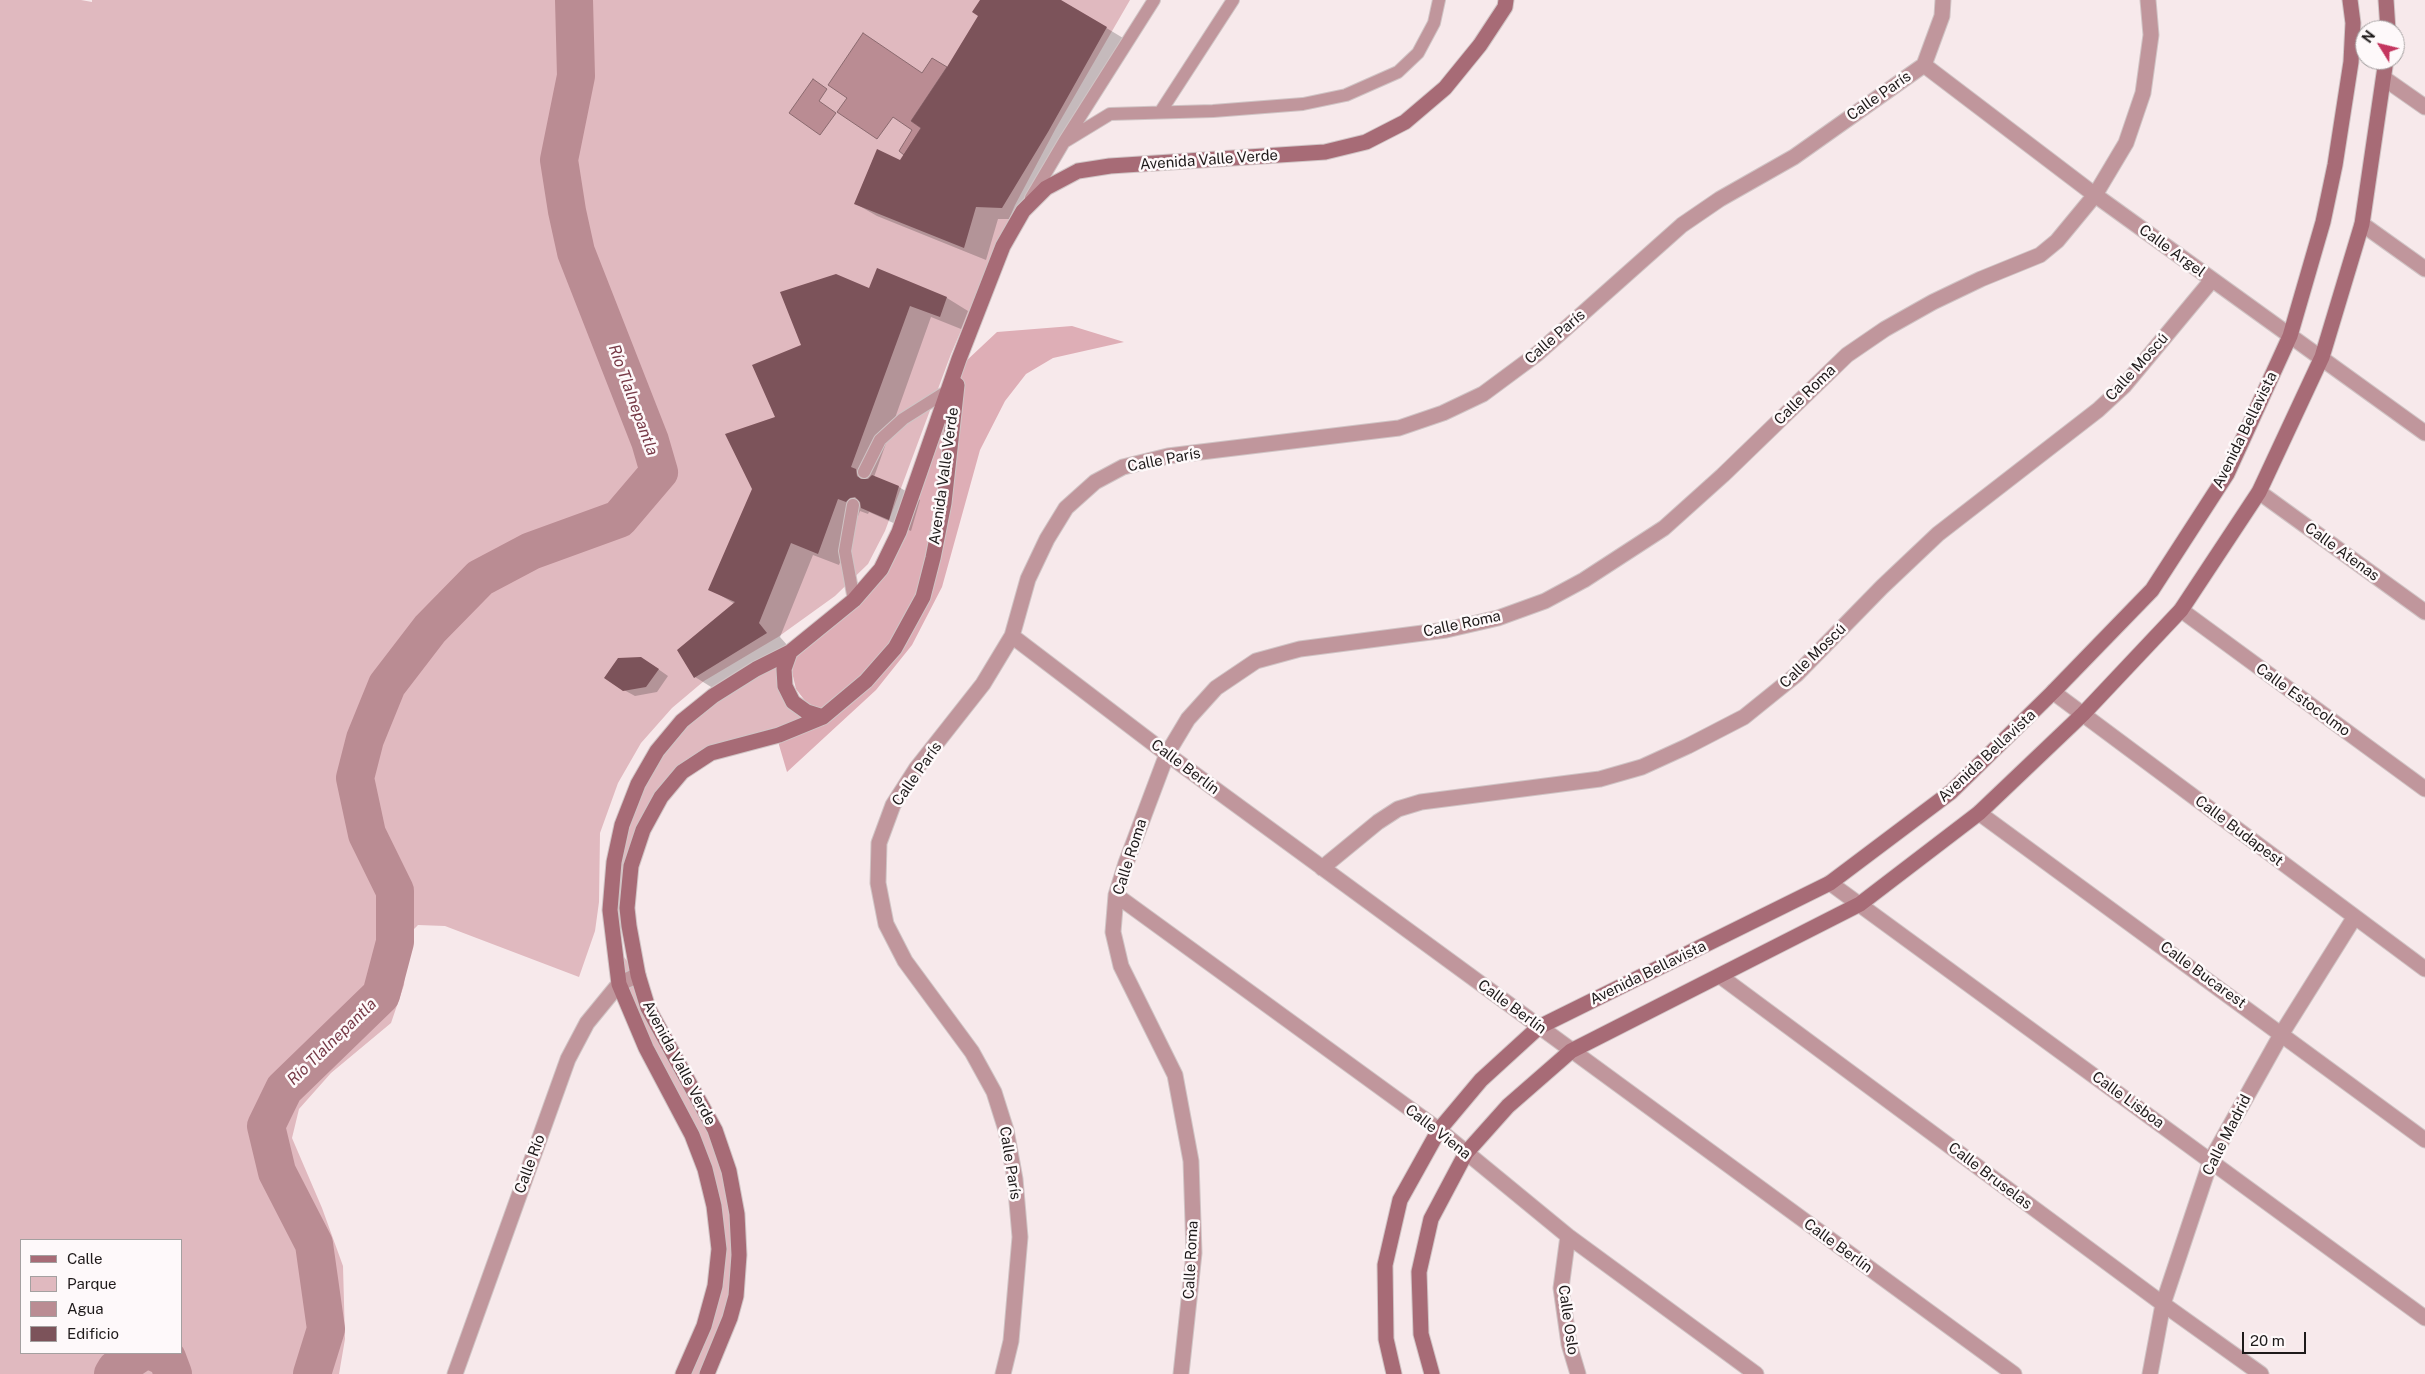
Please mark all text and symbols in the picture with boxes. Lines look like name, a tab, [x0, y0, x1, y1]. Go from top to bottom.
north arrow	[2355, 20, 2405, 70]
text: N	[2359, 28, 2378, 46]
street label: Calle París	[1844, 67, 1914, 125]
street label: Avenida Valle Verde	[1139, 146, 1279, 174]
street label: Calle Argel	[2135, 221, 2209, 281]
street label: Calle París	[1521, 306, 1589, 368]
street label: Calle Moscú	[2102, 329, 2172, 405]
water label: Río Tlalnepantla	[604, 342, 662, 458]
street label: Calle Roma	[1770, 361, 1840, 429]
street label: Avenida Bellavista	[2209, 369, 2281, 491]
street label: Avenida Valle Verde	[925, 406, 963, 546]
street label: Calle París	[1126, 444, 1202, 476]
street label: Calle Atenas	[2301, 519, 2383, 585]
street label: Calle Roma	[1422, 607, 1502, 641]
street label: Calle Moscú	[1776, 620, 1850, 692]
street label: Calle Estocolmo	[2252, 660, 2354, 740]
street label: Avenida Bellavista	[1934, 706, 2040, 806]
street label: Calle Berlín	[1147, 736, 1223, 798]
street label: Calle París	[888, 739, 946, 809]
street label: Calle Budapest	[2191, 792, 2287, 870]
street label: Calle Roma	[1109, 817, 1151, 897]
street label: Avenida Bellavista	[1587, 937, 1709, 1009]
street label: Calle Bucarest	[2157, 938, 2249, 1012]
street label: Calle Berlín	[1474, 976, 1550, 1038]
water label: Río Tlalnepantla	[283, 995, 381, 1089]
street label: Avenida Valle Verde	[639, 998, 719, 1128]
street label: Calle Lisboa	[2088, 1068, 2168, 1132]
street label: Calle Madrid	[2199, 1092, 2255, 1178]
street label: Calle Viena	[1402, 1101, 1474, 1163]
street label: Calle París	[995, 1125, 1025, 1201]
street label: Calle Río	[511, 1132, 549, 1196]
street label: Calle Bruselas	[1945, 1139, 2035, 1213]
street label: Calle Berlín	[1800, 1215, 1876, 1277]
street label: Calle Roma	[1180, 1220, 1202, 1300]
legend	[20, 1239, 182, 1354]
text: Calle	[67, 1250, 103, 1267]
text: Parque	[67, 1275, 117, 1292]
street label: Calle Oslo	[1554, 1284, 1582, 1356]
text: Agua	[67, 1300, 104, 1317]
scale bar	[2245, 1322, 2309, 1354]
text: Edificio	[67, 1325, 119, 1342]
text: 20 m	[2250, 1332, 2285, 1349]

